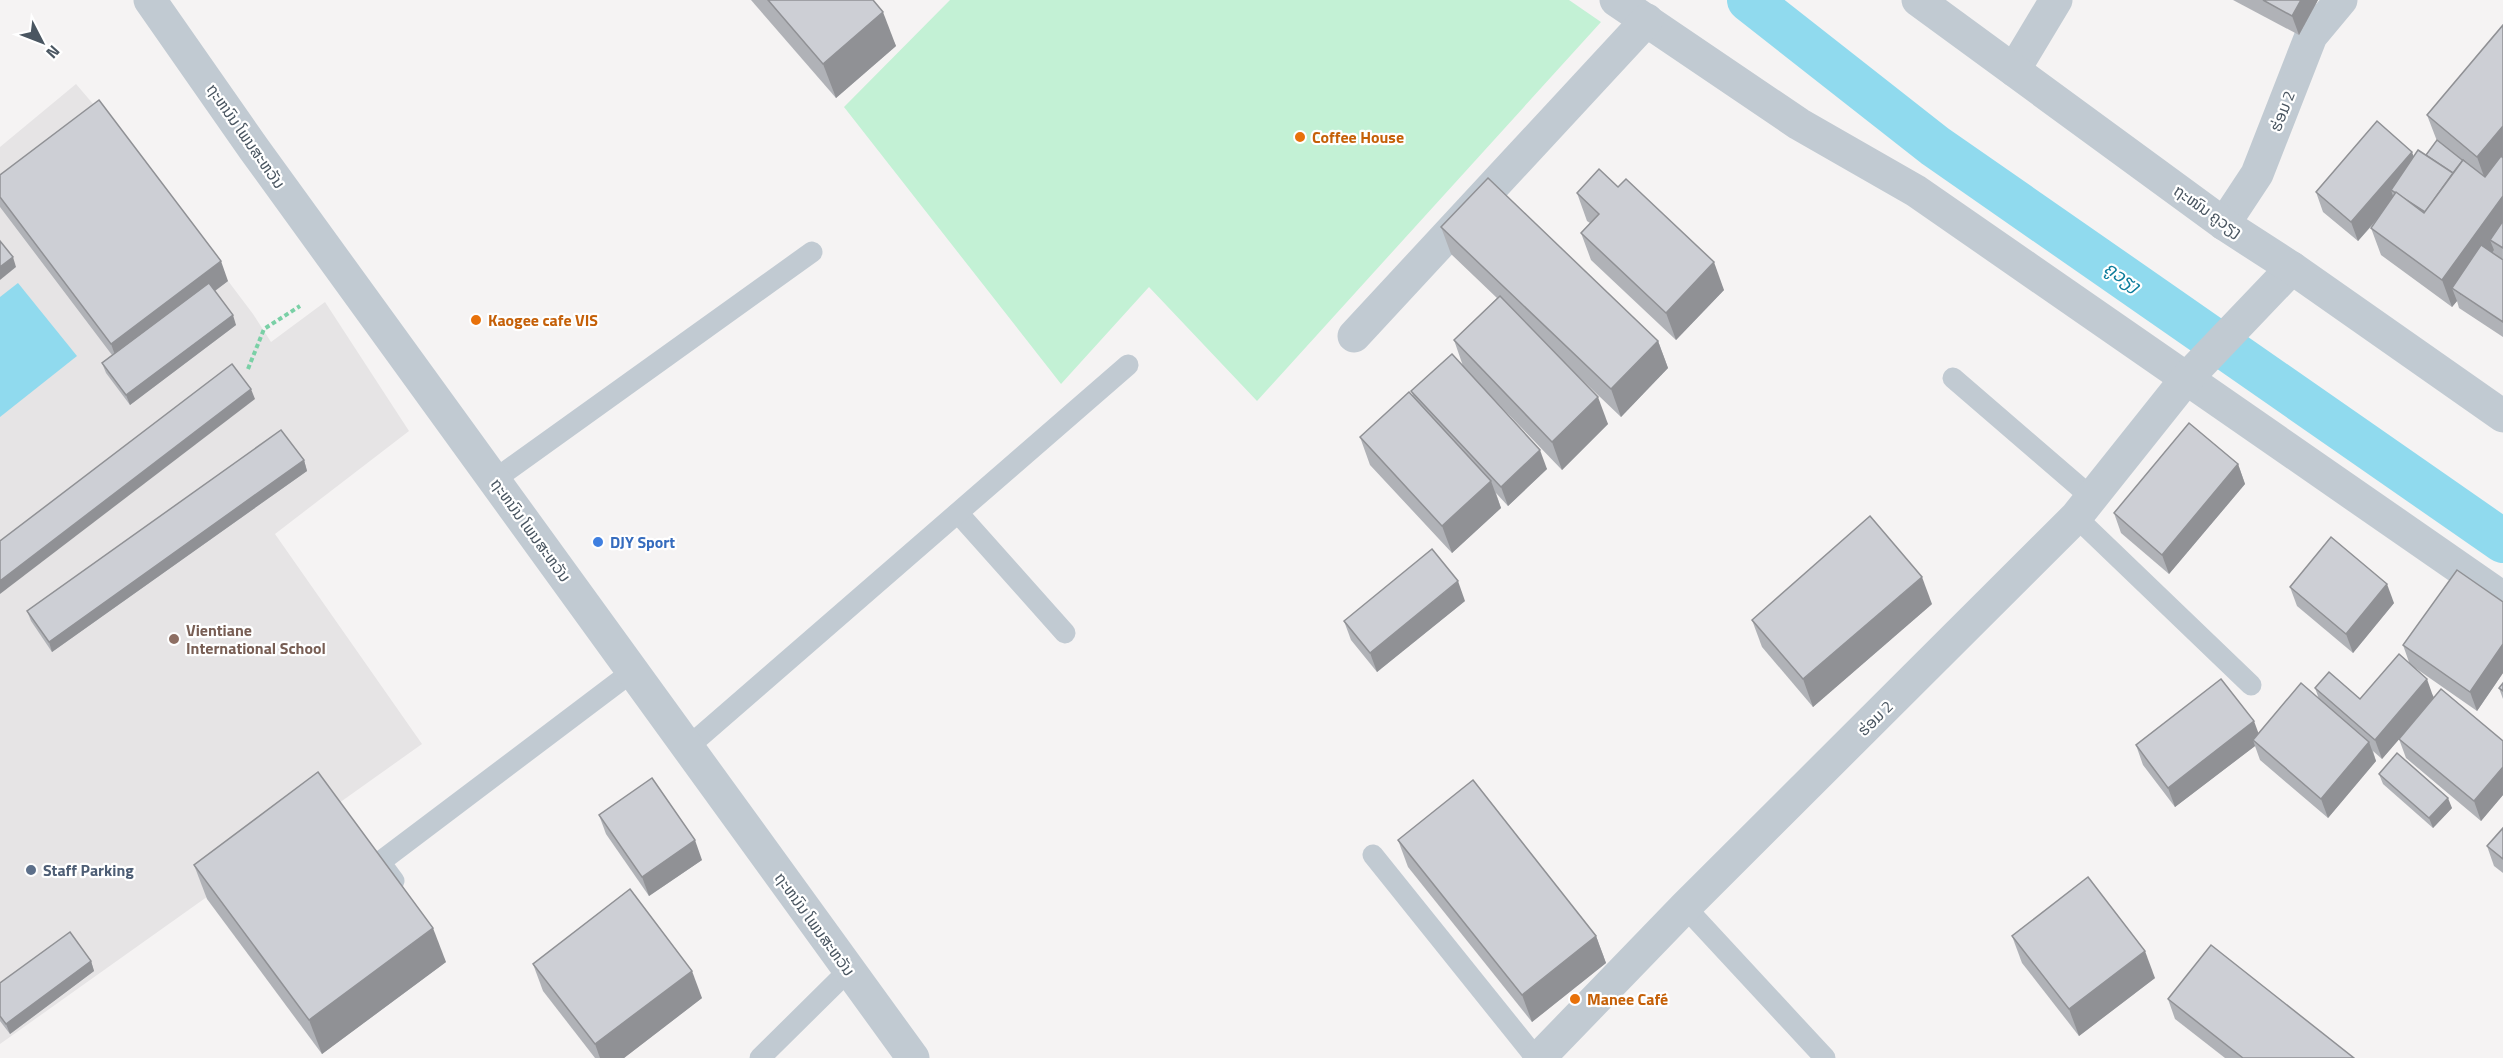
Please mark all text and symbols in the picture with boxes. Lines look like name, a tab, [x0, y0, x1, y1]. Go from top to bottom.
north arrow	[12, 12, 72, 72]
text: N	[41, 40, 66, 64]
street label: ຖະຫນົນ ໂພນສະຫວັນ	[201, 78, 291, 194]
street label: ຮ່ອມ 2	[2263, 87, 2301, 135]
place label: Coffee House	[1312, 125, 1404, 149]
marker: Coffee House	[1293, 130, 1307, 144]
street label: ຖະໜົນ ຄູວຽງ	[2169, 179, 2247, 243]
water label: ຄູວຽງ	[2099, 254, 2147, 299]
place label: Kaogee cafe VIS	[488, 308, 598, 332]
marker: Kaogee cafe VIS	[469, 313, 483, 327]
street label: ຖະຫນົນ ໂພນສະຫວັນ	[485, 473, 577, 587]
place label: DJY Sport	[610, 530, 675, 554]
marker: DJY Sport	[591, 535, 605, 549]
place label: Vientiane International School	[186, 618, 326, 660]
marker: Vientiane International School	[167, 632, 181, 646]
street label: ຮ່ອມ 2	[1852, 695, 1898, 741]
place label: Staff Parking	[43, 858, 134, 882]
marker: Staff Parking	[24, 863, 38, 877]
street label: ຖະຫນົນ ໂພນສະຫວັນ	[769, 867, 861, 981]
place label: Manee Café	[1587, 987, 1668, 1011]
marker: Manee Café	[1568, 992, 1582, 1006]

